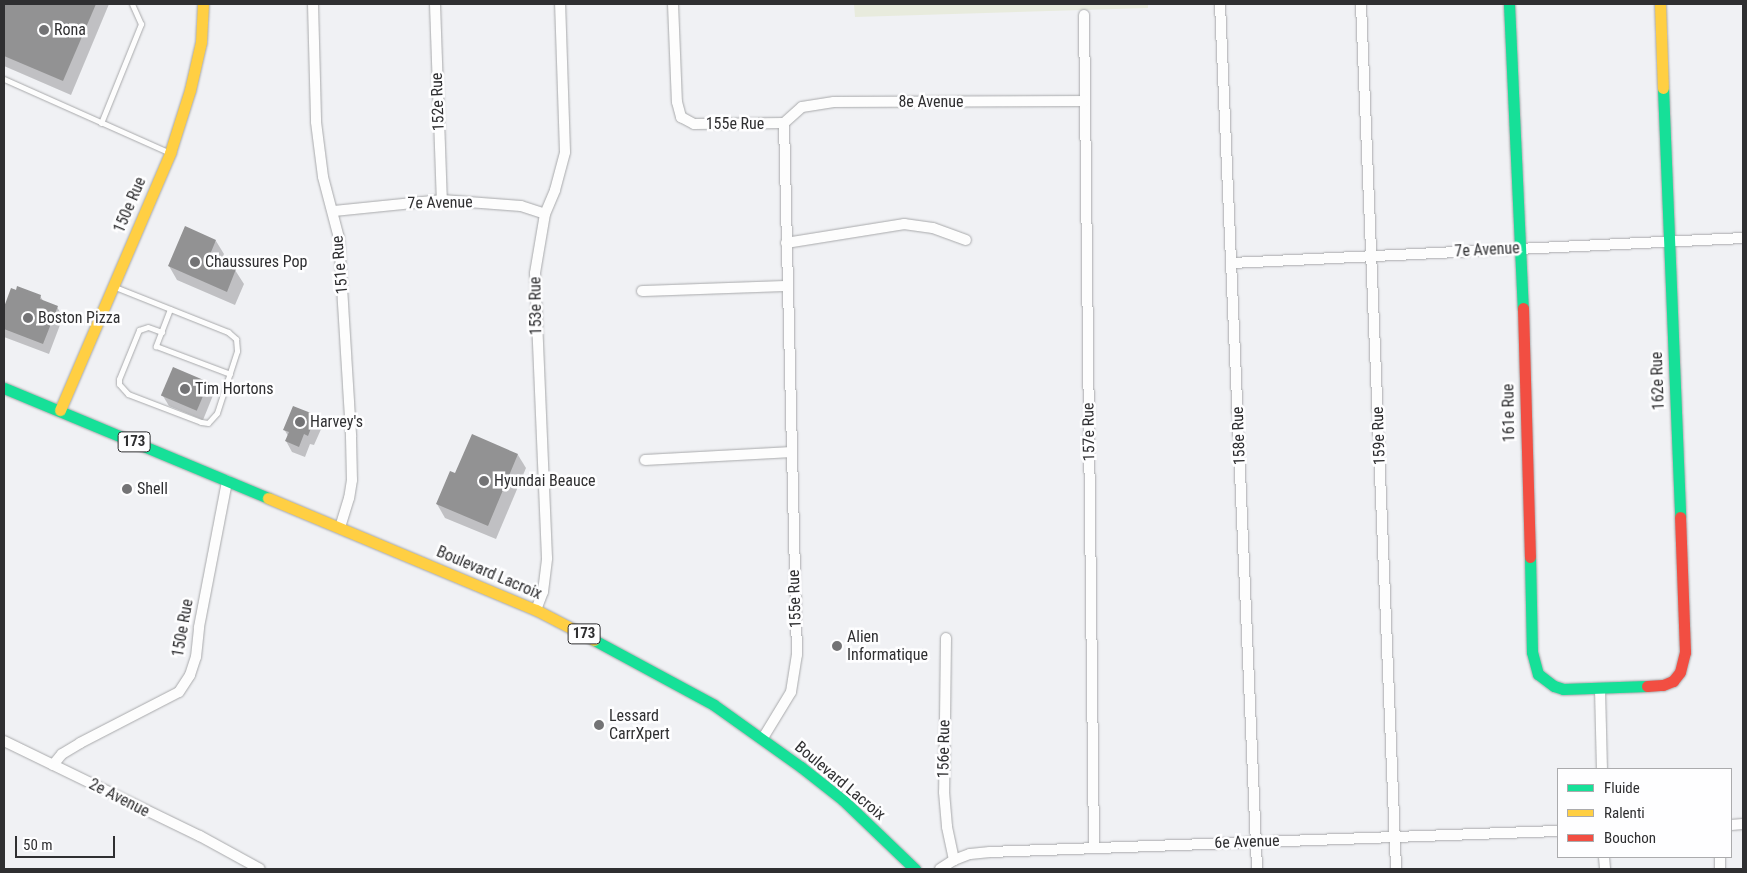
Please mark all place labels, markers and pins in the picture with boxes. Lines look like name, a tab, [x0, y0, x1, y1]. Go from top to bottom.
place label: Rona	[54, 20, 86, 40]
marker: Rona	[38, 24, 50, 36]
place label: Chaussures Pop	[205, 252, 307, 272]
marker: Chaussures Pop	[189, 256, 201, 268]
place label: Boston Pizza	[38, 308, 120, 328]
marker: Boston Pizza	[22, 312, 34, 324]
place label: Tim Hortons	[195, 379, 274, 399]
marker: Tim Hortons	[179, 383, 191, 395]
place label: Harvey's	[310, 412, 363, 432]
marker: Harvey's	[294, 416, 306, 428]
place label: Hyundai Beauce	[494, 471, 596, 491]
marker: Hyundai Beauce	[478, 475, 490, 487]
place label: Shell	[137, 479, 168, 499]
marker: Shell	[121, 483, 133, 495]
place label: Alien Informatique	[847, 627, 928, 665]
marker: Alien Informatique	[831, 640, 843, 652]
place label: Lessard CarrXpert	[609, 706, 670, 744]
marker: Lessard CarrXpert	[593, 719, 605, 731]

